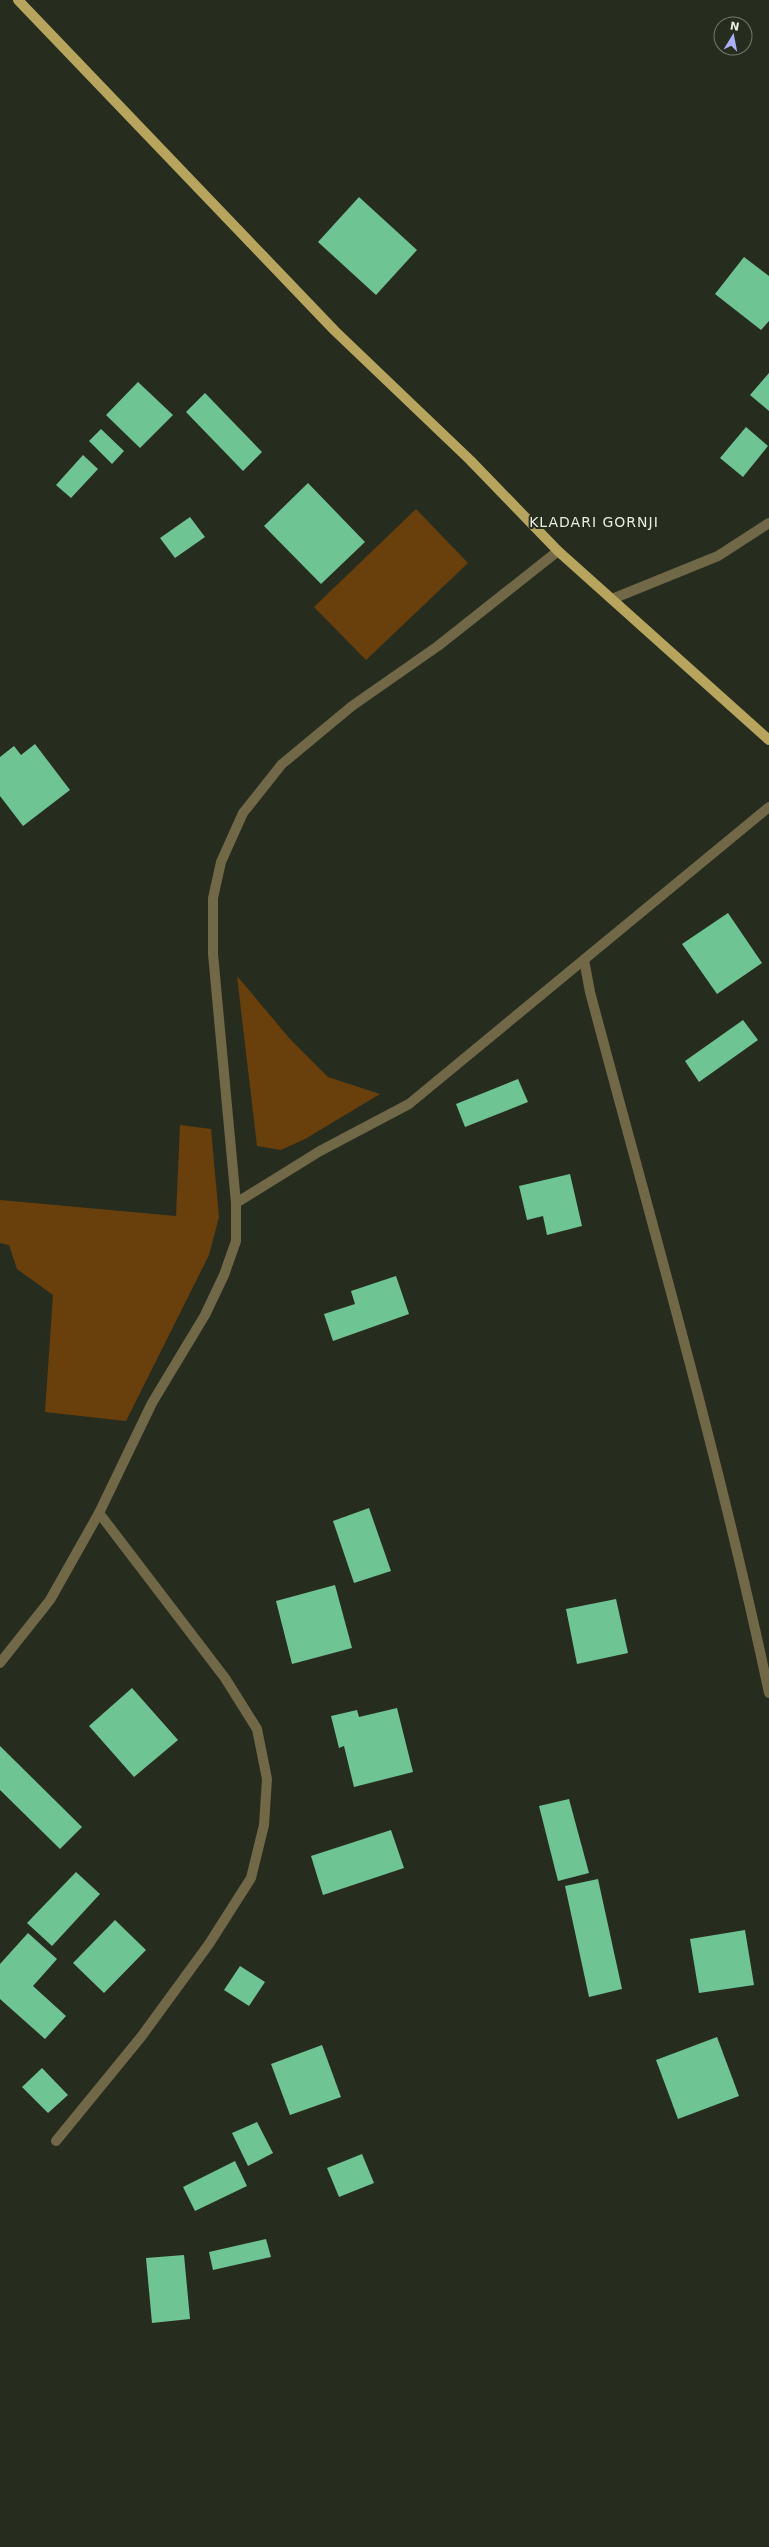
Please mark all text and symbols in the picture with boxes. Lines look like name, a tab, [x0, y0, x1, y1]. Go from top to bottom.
north arrow	[713, 16, 753, 56]
text: N	[729, 19, 740, 34]
district label: KLADARI GORNJI	[529, 514, 659, 530]

